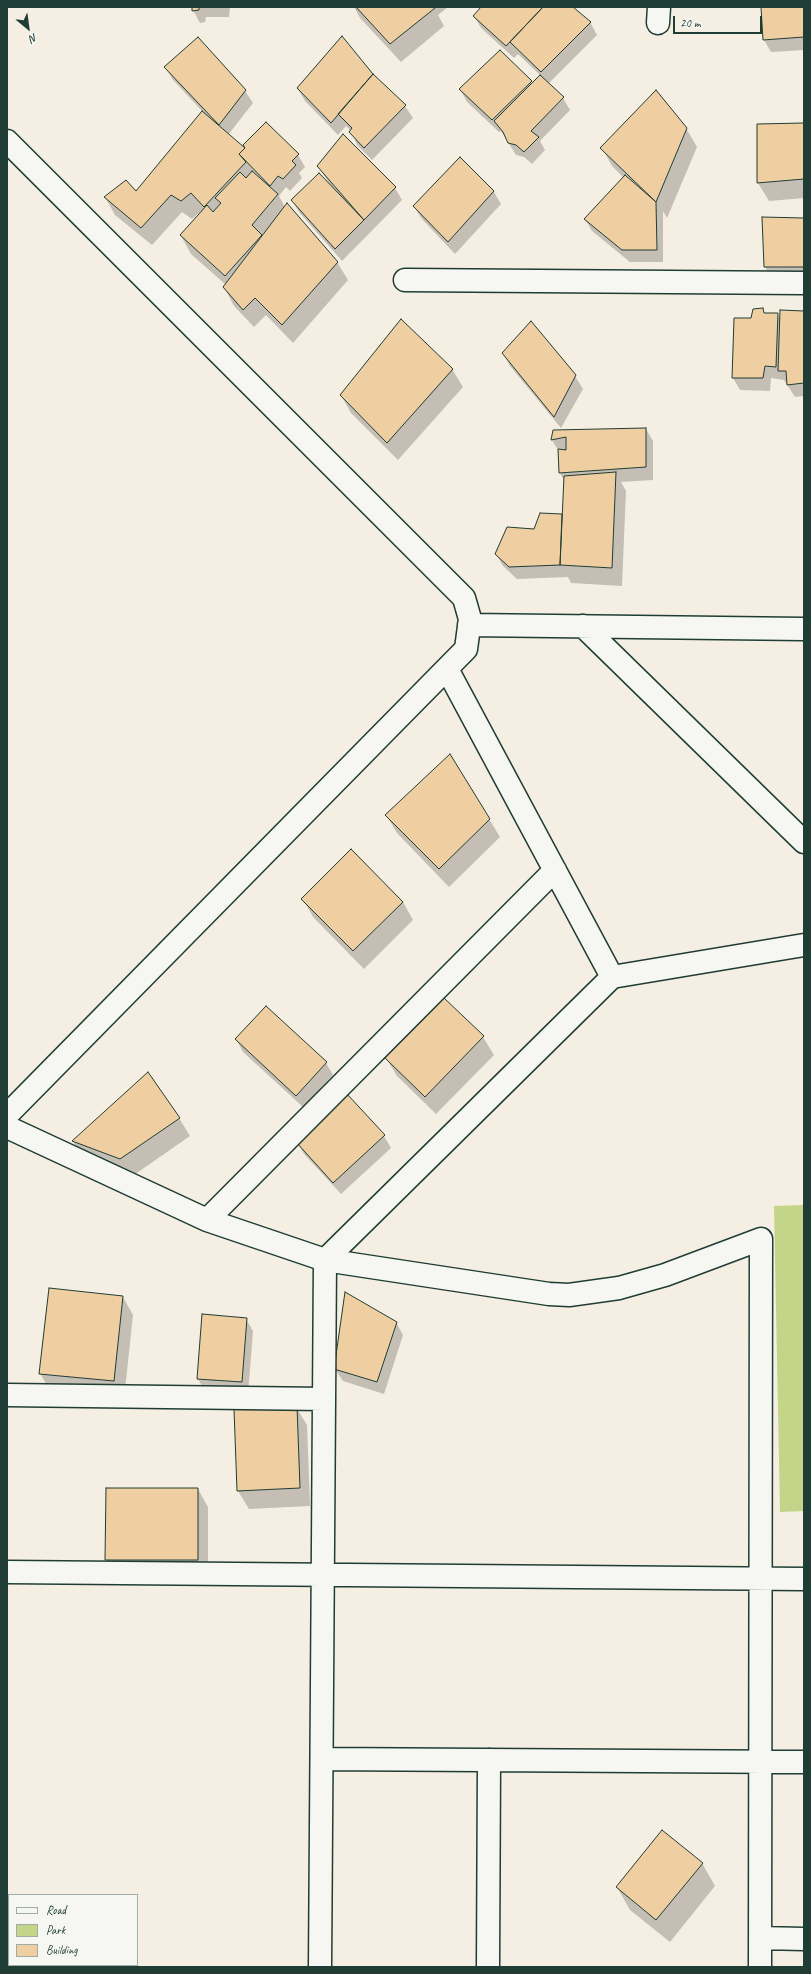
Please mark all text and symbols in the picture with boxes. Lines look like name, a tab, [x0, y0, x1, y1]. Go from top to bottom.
north arrow	[8, 8, 48, 48]
scale bar	[675, 8, 764, 34]
text: 20 m	[680, 15, 700, 31]
text: N	[27, 31, 40, 46]
legend	[8, 1894, 138, 1966]
text: Road	[46, 1902, 66, 1918]
text: Park	[46, 1922, 65, 1938]
text: Building	[46, 1942, 78, 1958]

